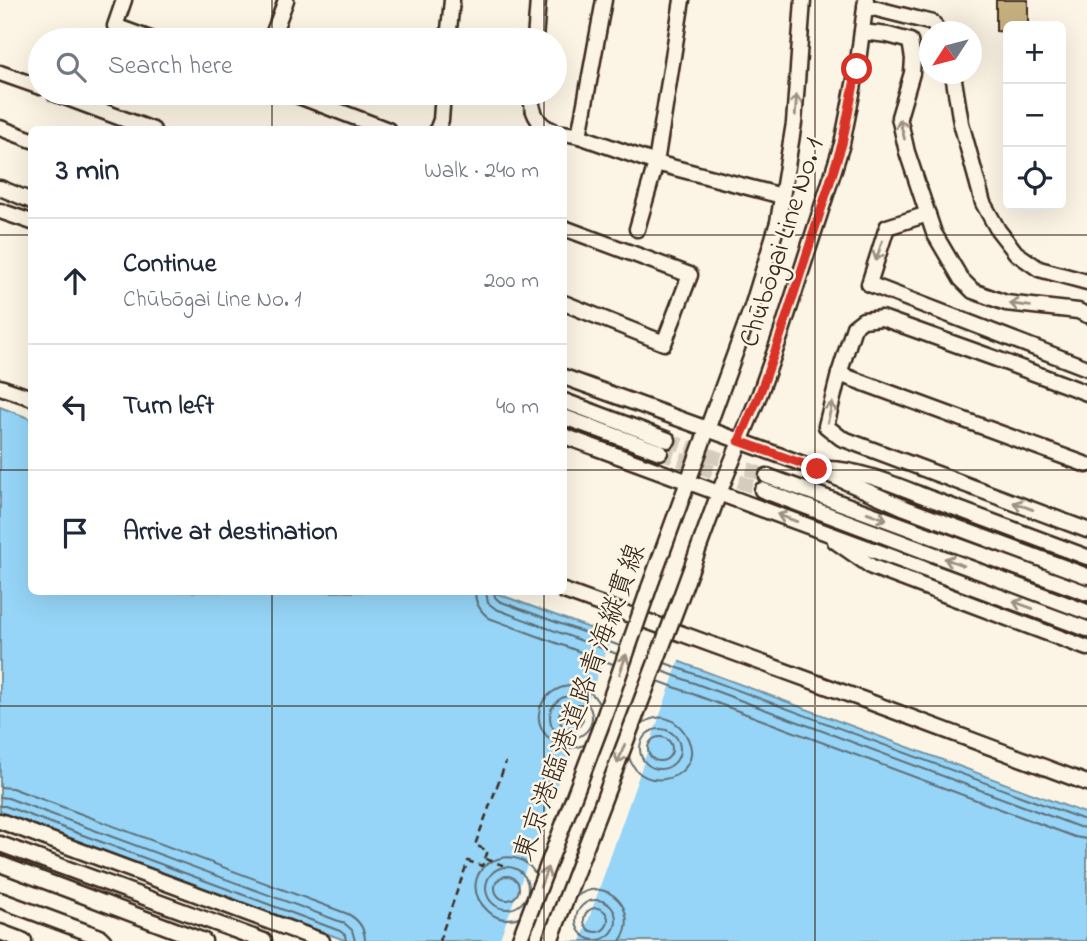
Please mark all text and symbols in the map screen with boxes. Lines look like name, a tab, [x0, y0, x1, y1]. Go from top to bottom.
north arrow	[919, 21, 982, 84]
map controls	[1003, 21, 1066, 210]
button: +	[1003, 21, 1066, 84]
search box	[28, 28, 567, 105]
icon: search	[52, 48, 90, 86]
text: Search here	[108, 48, 233, 86]
route start	[841, 53, 872, 84]
button: −	[1003, 84, 1066, 147]
one-way arrow	[789, 94, 802, 117]
one-way arrow	[895, 118, 908, 141]
street label: Chūbōgai Line No. 1	[730, 133, 836, 353]
button: locate	[1003, 147, 1066, 210]
text: 3 min	[56, 150, 119, 194]
text: Walk · 240 m	[424, 155, 539, 188]
one-way arrow	[872, 240, 885, 262]
text: Continue	[123, 246, 216, 284]
icon: ahead	[56, 262, 94, 300]
text: 200 m	[484, 265, 539, 298]
text: Chūbōgai Line No. 1	[123, 284, 302, 317]
one-way arrow	[1009, 298, 1032, 311]
icon: left	[56, 388, 94, 426]
text: Turn left	[123, 388, 214, 426]
text: 40 m	[496, 391, 539, 424]
one-way arrow	[823, 401, 837, 424]
route end	[801, 453, 832, 484]
one-way arrow	[1013, 499, 1034, 512]
one-way arrow	[776, 511, 798, 523]
one-way arrow	[866, 511, 888, 523]
icon: arrive	[56, 514, 94, 552]
text: Arrive at destination	[123, 514, 338, 552]
street label: 東京港臨港道路青海縦貫線	[504, 538, 658, 868]
one-way arrow	[944, 555, 966, 568]
one-way arrow	[1013, 598, 1034, 611]
one-way arrow	[617, 653, 630, 675]
one-way arrow	[613, 743, 626, 765]
one-way arrow	[538, 867, 551, 889]

